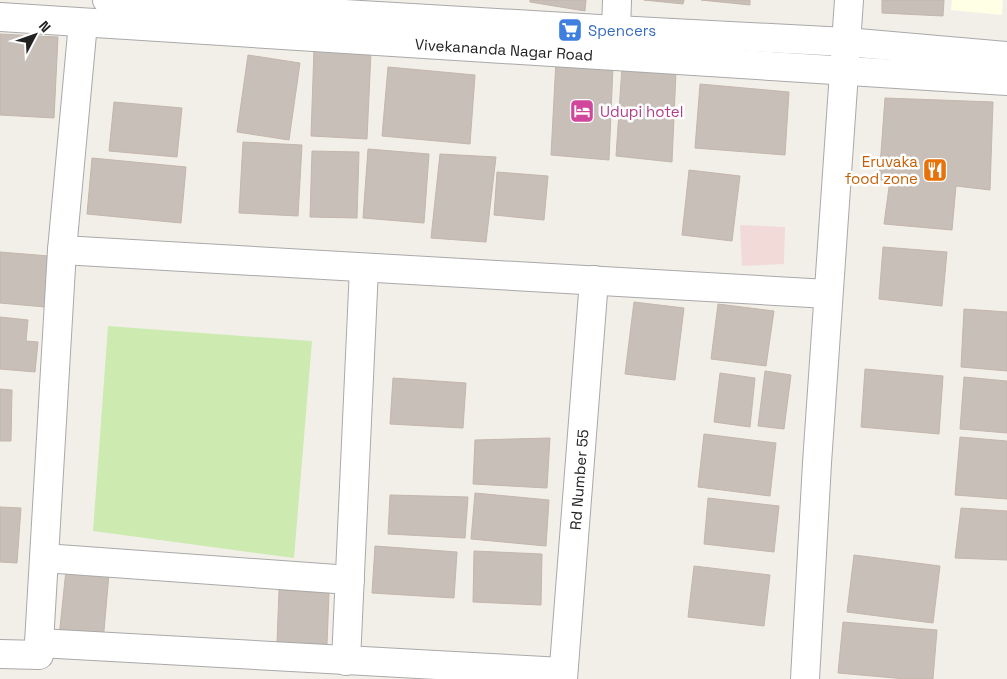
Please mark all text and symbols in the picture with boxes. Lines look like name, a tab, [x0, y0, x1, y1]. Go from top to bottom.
north arrow	[10, 10, 60, 60]
text: N	[35, 17, 55, 36]
supermarket icon: Spencers	[557, 17, 583, 43]
place label: Spencers	[588, 21, 656, 40]
street label: Vivekananda Nagar Road	[414, 34, 594, 64]
hotel icon: Udupi hotel	[569, 98, 595, 124]
place label: Udupi hotel	[600, 102, 683, 121]
place label: Eruvaka food zone	[845, 152, 918, 188]
restaurant icon: Eruvaka food zone	[922, 157, 948, 183]
street label: Rd Number 55	[565, 428, 592, 531]

